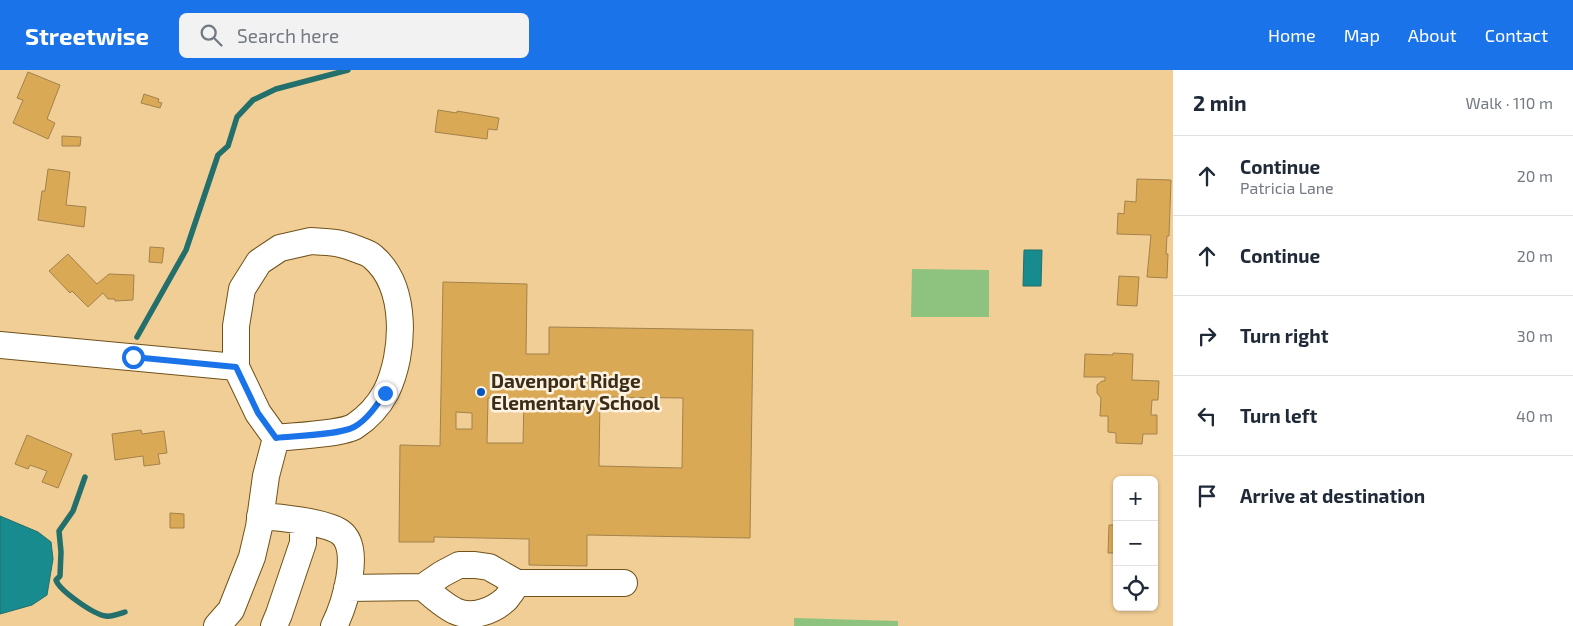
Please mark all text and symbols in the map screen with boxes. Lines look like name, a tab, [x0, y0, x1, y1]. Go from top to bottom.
search box	[179, 13, 529, 58]
text: Streetwise	[25, 21, 149, 50]
icon: search	[197, 21, 225, 49]
text: Search here	[237, 24, 339, 47]
text: Home	[1268, 24, 1316, 46]
text: Map	[1344, 24, 1380, 46]
text: About	[1408, 24, 1457, 46]
text: Contact	[1485, 24, 1548, 46]
text: 2 min	[1193, 90, 1247, 115]
text: Walk · 110 m	[1466, 93, 1553, 112]
text: Continue	[1240, 155, 1320, 178]
icon: ahead	[1193, 162, 1221, 190]
text: 20 m	[1517, 166, 1553, 185]
text: Patricia Lane	[1240, 178, 1334, 197]
icon: ahead	[1193, 242, 1221, 270]
text: Continue	[1240, 244, 1320, 267]
text: 20 m	[1517, 246, 1553, 265]
icon: right	[1193, 322, 1221, 350]
text: Turn right	[1240, 324, 1328, 347]
text: 30 m	[1517, 326, 1553, 345]
route start	[122, 346, 145, 369]
place label: Davenport Ridge Elementary School	[491, 369, 661, 415]
route end	[374, 382, 397, 405]
marker: Davenport Ridge Elementary School	[475, 386, 487, 398]
icon: left	[1193, 402, 1221, 430]
text: Turn left	[1240, 404, 1317, 427]
text: 40 m	[1516, 406, 1553, 425]
map controls	[1113, 476, 1158, 611]
button: +	[1113, 476, 1158, 521]
icon: arrive	[1193, 482, 1221, 510]
text: Arrive at destination	[1240, 484, 1425, 507]
button: −	[1113, 521, 1158, 566]
button: locate	[1113, 566, 1158, 611]

